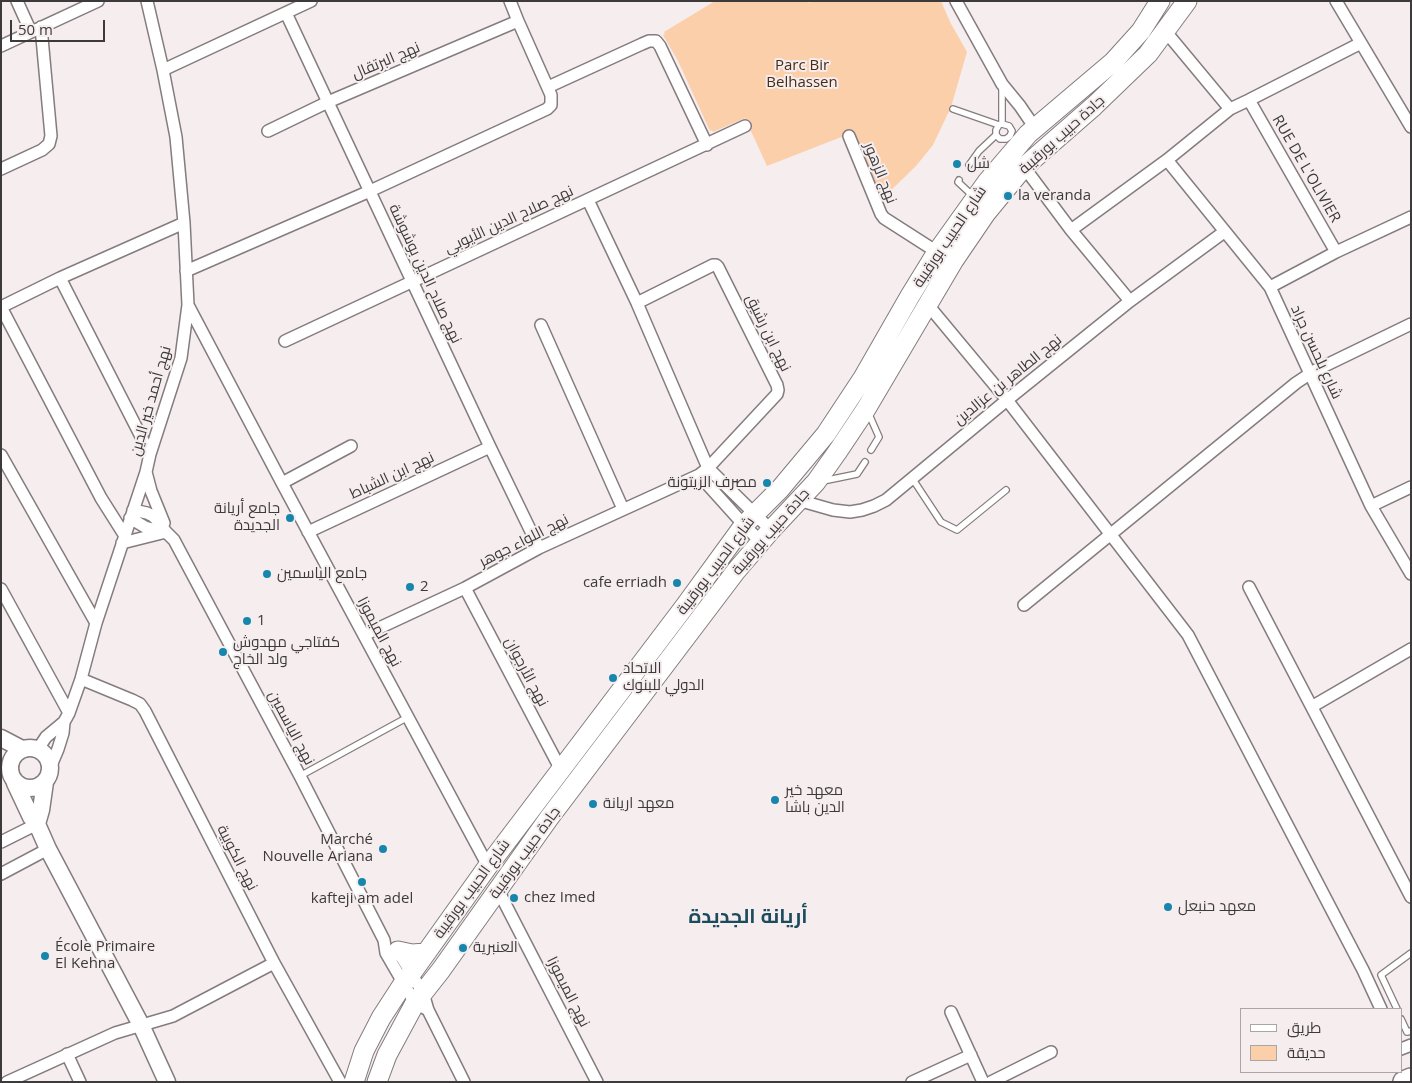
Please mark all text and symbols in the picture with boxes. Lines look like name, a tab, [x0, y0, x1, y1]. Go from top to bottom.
scale bar	[12, 10, 108, 42]
text: 50 m	[18, 19, 53, 39]
street label: نهج البرتقال	[349, 39, 423, 83]
park label: Parc Bir Belhassen	[766, 57, 838, 92]
street label: جادة حبيب بورقيبة	[1015, 92, 1109, 178]
street label: RUE DE L'OLIVIER	[1268, 112, 1344, 226]
street label: نهج الزهور	[860, 140, 900, 206]
place label: شل	[967, 155, 990, 173]
marker: شل	[951, 158, 963, 170]
street label: نهج صلاح الدين الأيوبي	[442, 182, 576, 258]
street label: شارع الحبيب بورقيبة	[909, 183, 991, 291]
place label: la veranda	[1018, 187, 1091, 205]
marker: la veranda	[1002, 190, 1014, 202]
street label: نهج صلاح الدين بوشوشة	[385, 202, 465, 346]
street label: نهج ابن رشيق	[742, 291, 794, 375]
street label: شارع بلحسن جراد	[1286, 302, 1346, 402]
street label: نهج الطاهر بن عزالدين	[950, 331, 1066, 429]
street label: نهج أحمد خير الدين	[127, 344, 175, 458]
street label: نهج ابن الشباط	[347, 449, 437, 503]
place label: مصرف الزيتونة	[668, 474, 757, 492]
marker: مصرف الزيتونة	[761, 477, 773, 489]
street label: جادة حبيب بورقيبة	[728, 485, 814, 579]
place label: جامع أريانة الجديدة	[214, 500, 280, 535]
street label: نهج اللواء جوهر	[476, 511, 572, 571]
marker: جامع أريانة الجديدة	[284, 512, 296, 524]
street label: شارع الحبيب بورقيبة	[673, 513, 759, 619]
place label: جامع الياسمين	[277, 565, 367, 583]
marker: جامع الياسمين	[261, 568, 273, 580]
place label: cafe erriadh	[583, 574, 667, 592]
marker: cafe erriadh	[671, 577, 683, 589]
place label: 2	[420, 578, 429, 596]
marker: 2	[404, 581, 416, 593]
street label: نهج الميموزا	[353, 594, 405, 670]
place label: 1	[257, 612, 266, 630]
marker: 1	[241, 615, 253, 627]
place label: كفتاجي مهدوش ولد الخاج	[233, 634, 340, 669]
street label: نهج الأرجوان	[500, 634, 552, 710]
marker: كفتاجي مهدوش ولد الخاج	[217, 646, 229, 658]
place label: الاتحاد الدولي للبنوك	[623, 660, 705, 695]
marker: الاتحاد الدولي للبنوك	[607, 672, 619, 684]
street label: نهج الياسمين	[264, 688, 318, 768]
place label: معهد خير الدين باشا	[785, 782, 845, 817]
marker: معهد خير الدين باشا	[769, 794, 781, 806]
place label: معهد اريانة	[603, 795, 674, 813]
marker: معهد اريانة	[587, 798, 599, 810]
street label: جادة حبيب بورقيبة	[486, 804, 564, 902]
street label: نهج الكوبية	[213, 822, 261, 894]
place label: Marché Nouvelle Ariana	[262, 831, 373, 866]
street label: شارع الحبيب بورقيبة	[430, 836, 514, 942]
marker: Marché Nouvelle Ariana	[377, 843, 389, 855]
marker: kafteji am adel	[356, 876, 368, 888]
place label: chez Imed	[524, 889, 595, 907]
place label: kafteji am adel	[311, 890, 413, 908]
marker: chez Imed	[508, 892, 520, 904]
place label: معهد حنبعل	[1178, 898, 1256, 916]
marker: معهد حنبعل	[1162, 901, 1174, 913]
district label: أريانة الجديدة	[689, 905, 807, 929]
place label: École Primaire El Kehna	[55, 938, 155, 973]
place label: العنبرية	[473, 939, 518, 957]
marker: العنبرية	[457, 942, 469, 954]
marker: École Primaire El Kehna	[39, 950, 51, 962]
street label: نهج الميموزا	[543, 954, 593, 1030]
legend	[1240, 1008, 1402, 1073]
text: طريق	[1287, 1017, 1321, 1037]
text: حديقة	[1287, 1042, 1326, 1062]

